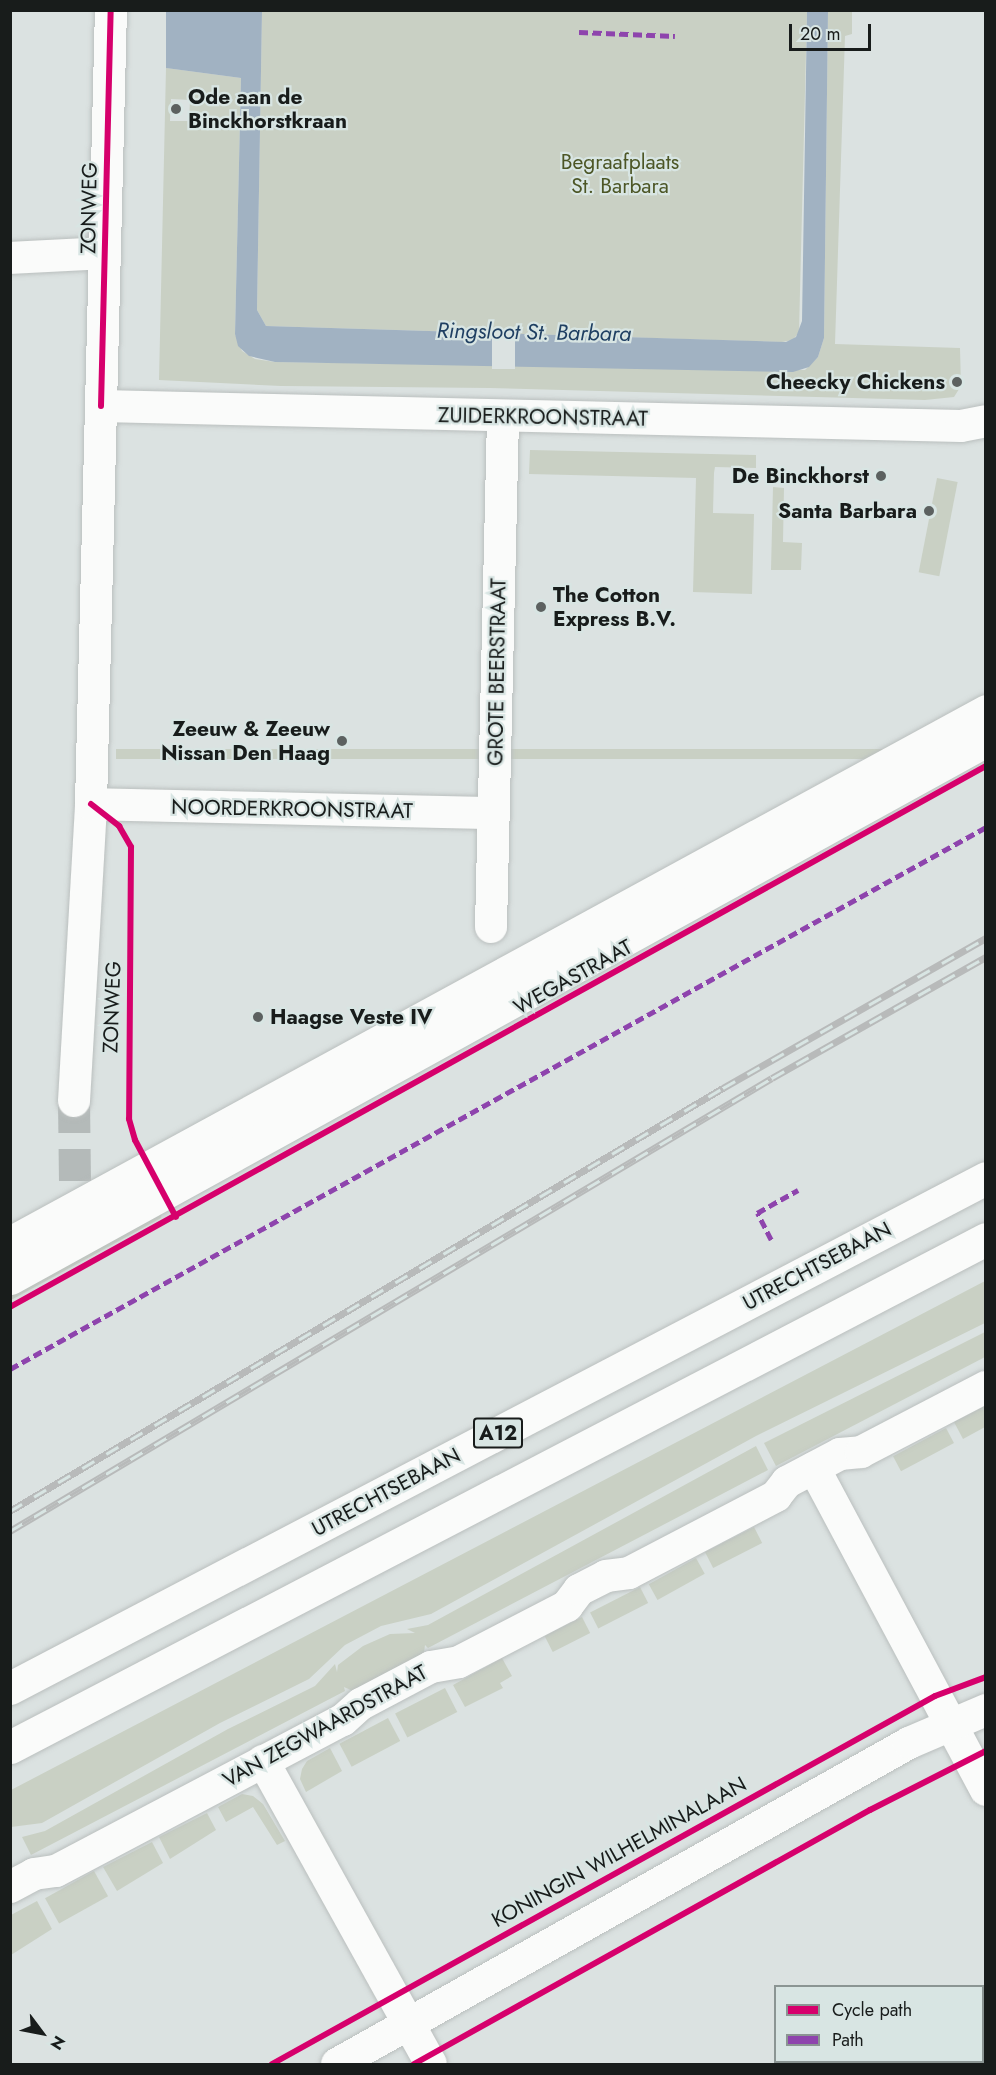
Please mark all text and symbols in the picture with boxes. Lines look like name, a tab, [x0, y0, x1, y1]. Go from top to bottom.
scale bar	[792, 12, 874, 50]
text: 20 m	[800, 21, 840, 47]
place label: Ode aan de Binckhorstkraan	[188, 84, 347, 134]
marker: Ode aan de Binckhorstkraan	[169, 102, 183, 116]
park label: Begraafplaats St. Barbara	[561, 149, 679, 199]
street label: ZONWEG	[76, 162, 102, 254]
water label: Ringsloot St. Barbara	[437, 317, 631, 347]
place label: Cheecky Chickens	[766, 369, 945, 395]
marker: Cheecky Chickens	[950, 375, 964, 389]
street label: ZUIDERKROONSTRAAT	[438, 403, 648, 431]
place label: De Binckhorst	[732, 463, 869, 489]
marker: De Binckhorst	[874, 469, 888, 483]
place label: Santa Barbara	[778, 498, 917, 524]
marker: Santa Barbara	[922, 504, 936, 518]
street label: GROTE BEERSTRAAT	[483, 578, 511, 766]
place label: The Cotton Express B.V.	[553, 582, 676, 632]
marker: The Cotton Express B.V.	[534, 600, 548, 614]
place label: Zeeuw & Zeeuw Nissan Den Haag	[161, 716, 330, 766]
marker: Zeeuw & Zeeuw Nissan Den Haag	[335, 734, 349, 748]
street label: NOORDERKROONSTRAAT	[171, 794, 413, 824]
street label: WEGASTRAAT	[509, 934, 637, 1020]
street label: ZONWEG	[98, 961, 126, 1053]
place label: Haagse Veste IV	[270, 1004, 432, 1030]
marker: Haagse Veste IV	[251, 1010, 265, 1024]
street label: UTRECHTSEBAAN	[738, 1216, 896, 1316]
road number: A12	[472, 1416, 524, 1450]
street label: UTRECHTSEBAAN	[307, 1442, 465, 1542]
street label: VAN ZEGWAARDSTRAAT	[218, 1659, 432, 1793]
street label: KONINGIN WILHELMINALAAN	[487, 1771, 751, 1933]
legend	[774, 1985, 984, 2063]
text: Cycle path	[832, 1997, 912, 2023]
north arrow	[12, 2003, 72, 2063]
text: Path	[832, 2027, 864, 2053]
text: N	[45, 2031, 71, 2054]

